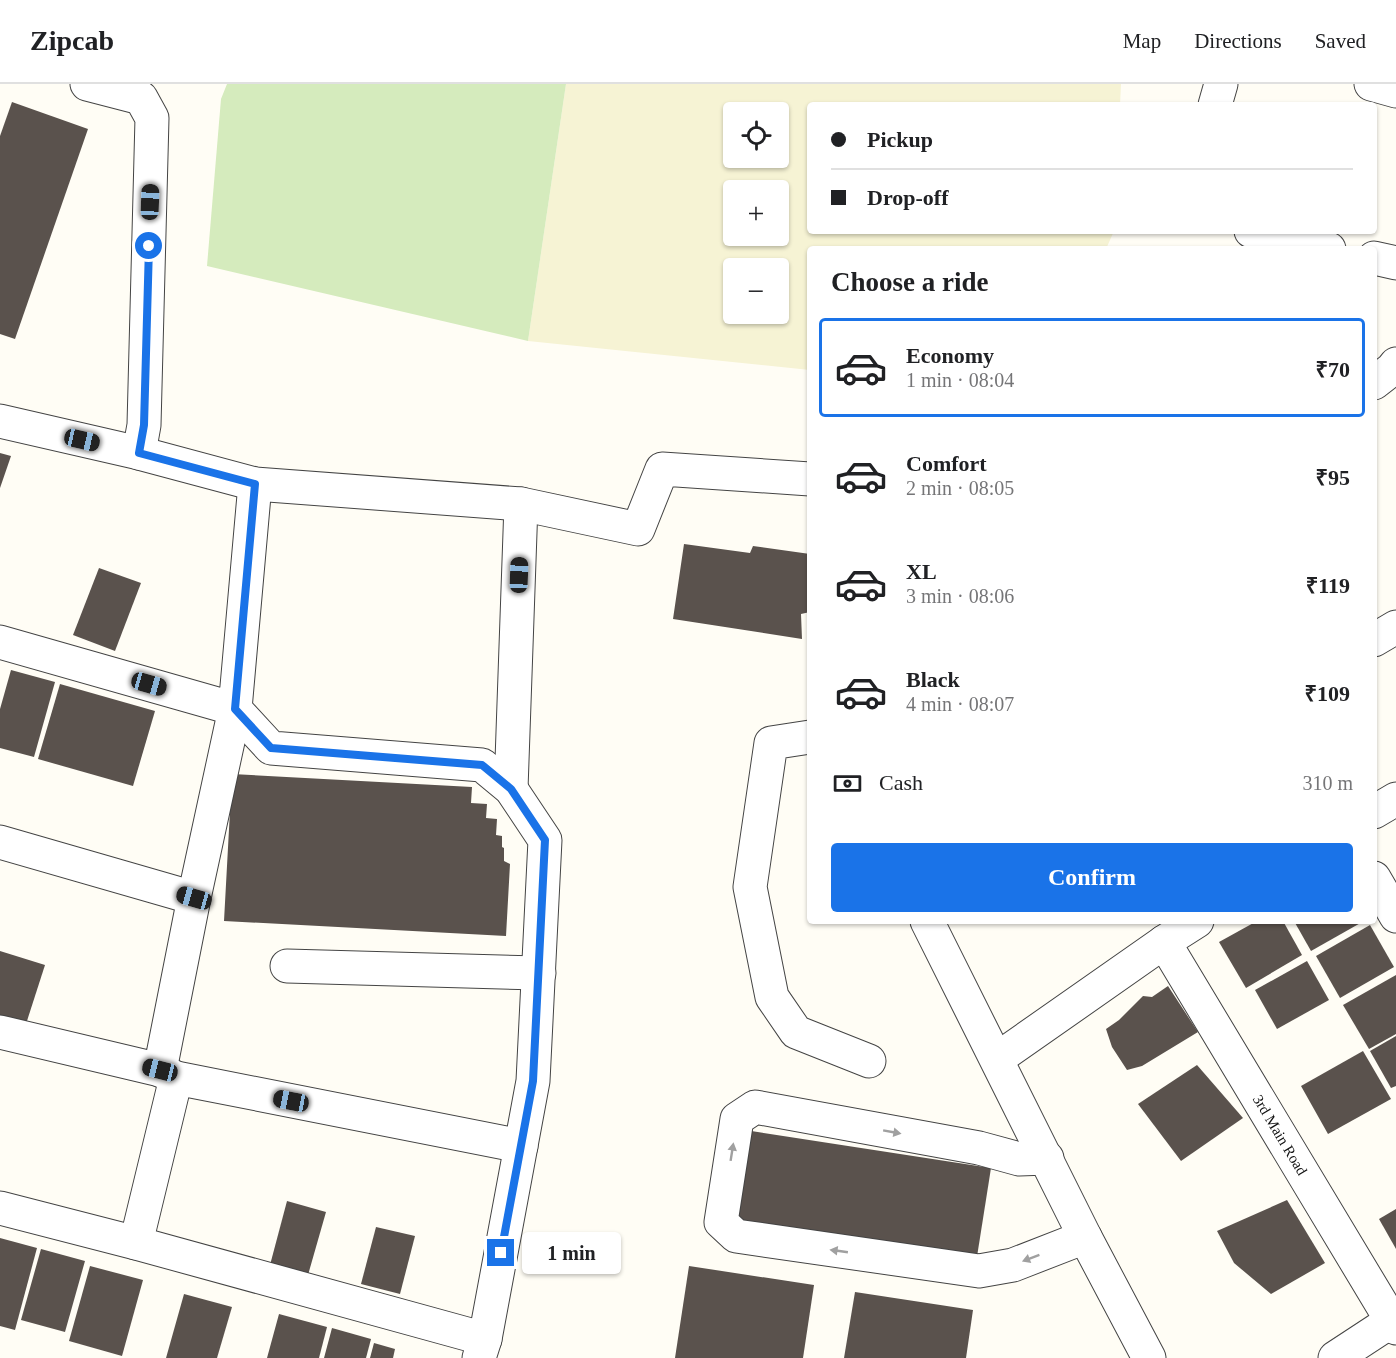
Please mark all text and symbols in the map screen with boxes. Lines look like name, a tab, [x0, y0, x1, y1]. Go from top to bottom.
text: Zipcab	[30, 25, 114, 56]
text: Map	[1123, 29, 1161, 53]
text: Directions	[1194, 29, 1282, 53]
text: Saved	[1315, 29, 1366, 53]
map controls	[723, 102, 789, 324]
button: locate	[723, 102, 789, 168]
text: Pickup	[867, 127, 933, 152]
button: +	[723, 180, 789, 246]
car	[140, 184, 160, 220]
text: Drop-off	[867, 185, 948, 210]
route start	[135, 232, 162, 259]
button: −	[723, 258, 789, 324]
text: Choose a ride	[831, 267, 989, 297]
icon: car	[834, 341, 888, 395]
text: Economy	[906, 343, 994, 368]
text: ₹70	[1315, 357, 1350, 382]
text: 1 min · 08:04	[906, 369, 1014, 391]
car	[62, 427, 102, 453]
icon: car	[834, 449, 888, 503]
text: Comfort	[906, 451, 987, 476]
text: ₹95	[1315, 465, 1350, 490]
text: 2 min · 08:05	[906, 477, 1014, 499]
car	[509, 557, 529, 593]
icon: car	[834, 557, 888, 611]
text: XL	[906, 559, 937, 584]
text: ₹119	[1306, 573, 1350, 598]
text: 3 min · 08:06	[906, 585, 1014, 607]
icon: car	[834, 665, 888, 719]
text: Black	[906, 667, 960, 692]
car	[129, 670, 169, 698]
text: ₹109	[1304, 681, 1350, 706]
text: 4 min · 08:07	[906, 693, 1014, 715]
icon: cash	[831, 767, 864, 800]
text: Cash	[879, 770, 923, 795]
text: 310 m	[1302, 772, 1353, 794]
button: Confirm	[831, 843, 1353, 912]
car	[174, 884, 214, 912]
car	[140, 1057, 180, 1083]
car	[272, 1089, 310, 1113]
street label: 3rd Main Road	[1250, 1092, 1311, 1178]
one-way arrow	[883, 1128, 902, 1137]
one-way arrow	[728, 1143, 737, 1162]
callout: 1 min	[522, 1232, 621, 1274]
route end	[487, 1239, 514, 1266]
text: 1 min	[547, 1242, 596, 1264]
one-way arrow	[829, 1246, 848, 1255]
one-way arrow	[1022, 1254, 1040, 1264]

